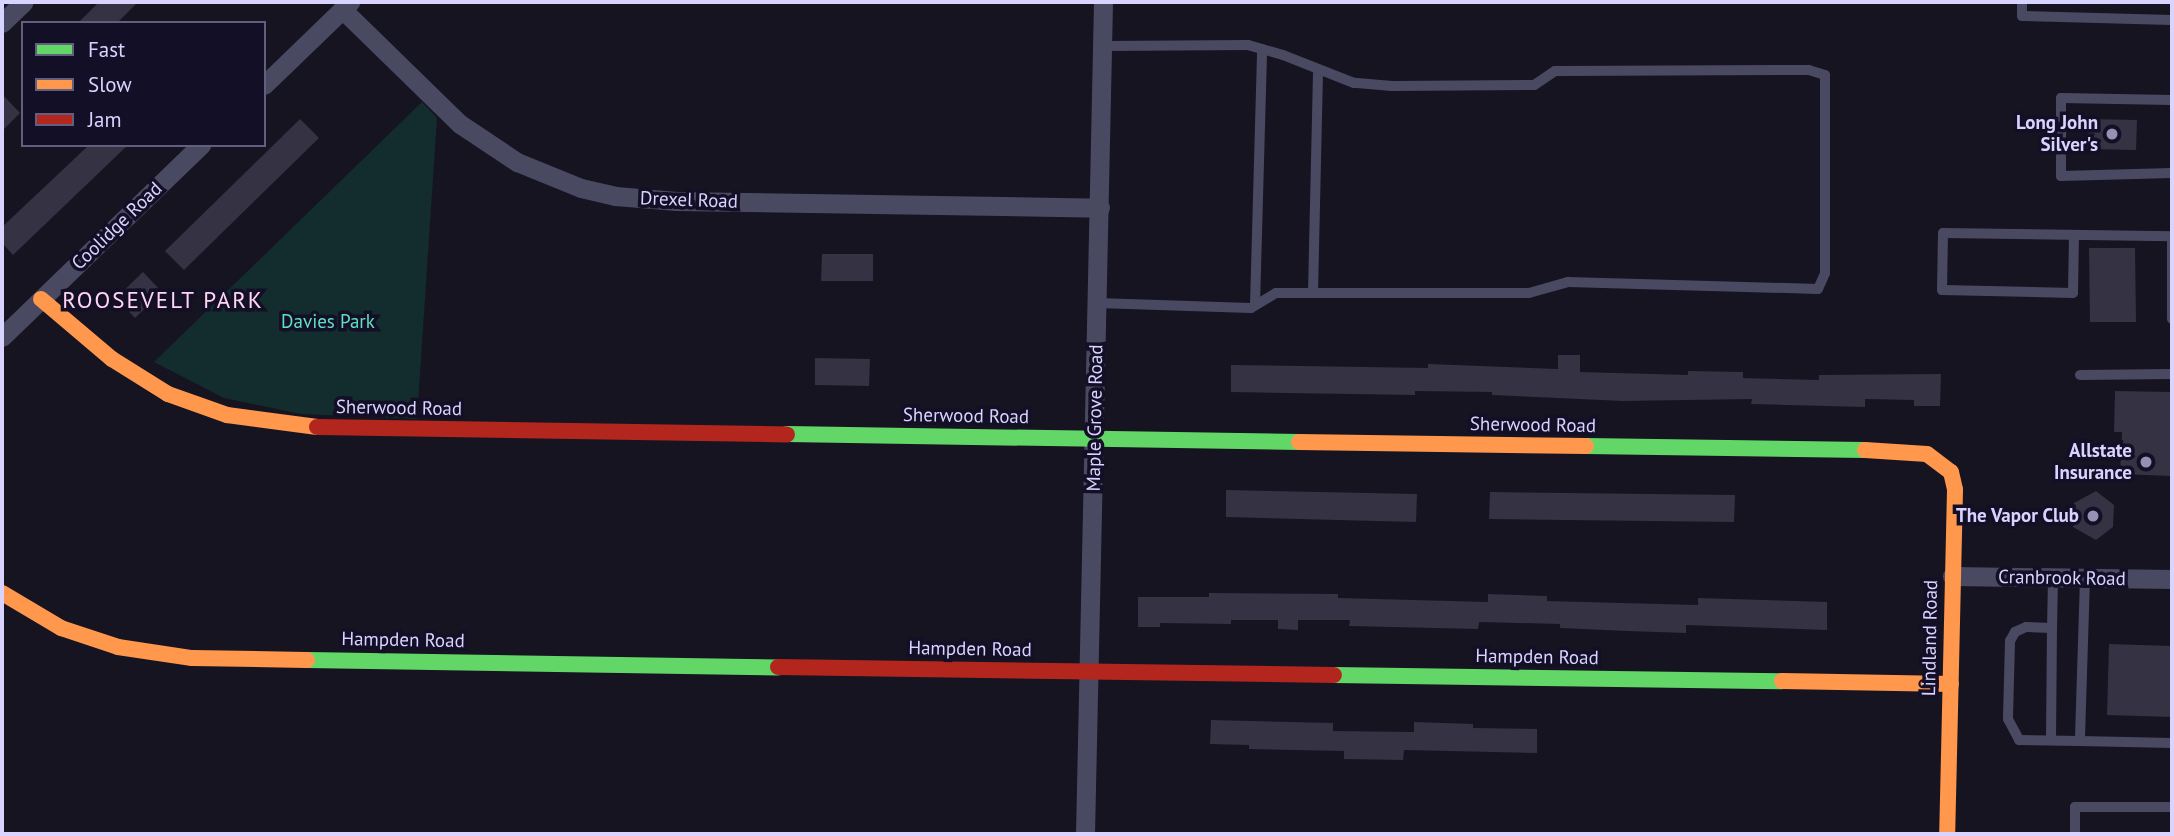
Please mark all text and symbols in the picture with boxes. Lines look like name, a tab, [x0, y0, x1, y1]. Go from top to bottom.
legend	[21, 21, 266, 147]
text: Fast	[88, 36, 125, 63]
text: Slow	[88, 71, 132, 98]
text: Jam	[88, 106, 122, 133]
place label: Long John Silver's	[2016, 112, 2098, 156]
marker: Long John Silver's	[2104, 126, 2120, 142]
street label: Coolidge Road	[67, 177, 167, 275]
street label: Drexel Road	[640, 187, 738, 213]
district label: ROOSEVELT PARK	[63, 286, 263, 314]
park label: Davies Park	[281, 311, 375, 333]
street label: Maple Grove Road	[1082, 344, 1108, 492]
street label: Sherwood Road	[336, 396, 462, 420]
street label: Sherwood Road	[903, 404, 1029, 428]
street label: Sherwood Road	[1470, 413, 1596, 437]
place label: Allstate Insurance	[2054, 440, 2132, 484]
marker: Allstate Insurance	[2138, 454, 2154, 470]
place label: The Vapor Club	[1955, 505, 2079, 527]
marker: The Vapor Club	[2085, 508, 2101, 524]
street label: Cranbrook Road	[1998, 565, 2126, 591]
street label: Lindland Road	[1918, 580, 1942, 696]
street label: Hampden Road	[341, 628, 465, 652]
street label: Hampden Road	[908, 637, 1032, 661]
street label: Hampden Road	[1475, 645, 1599, 669]

